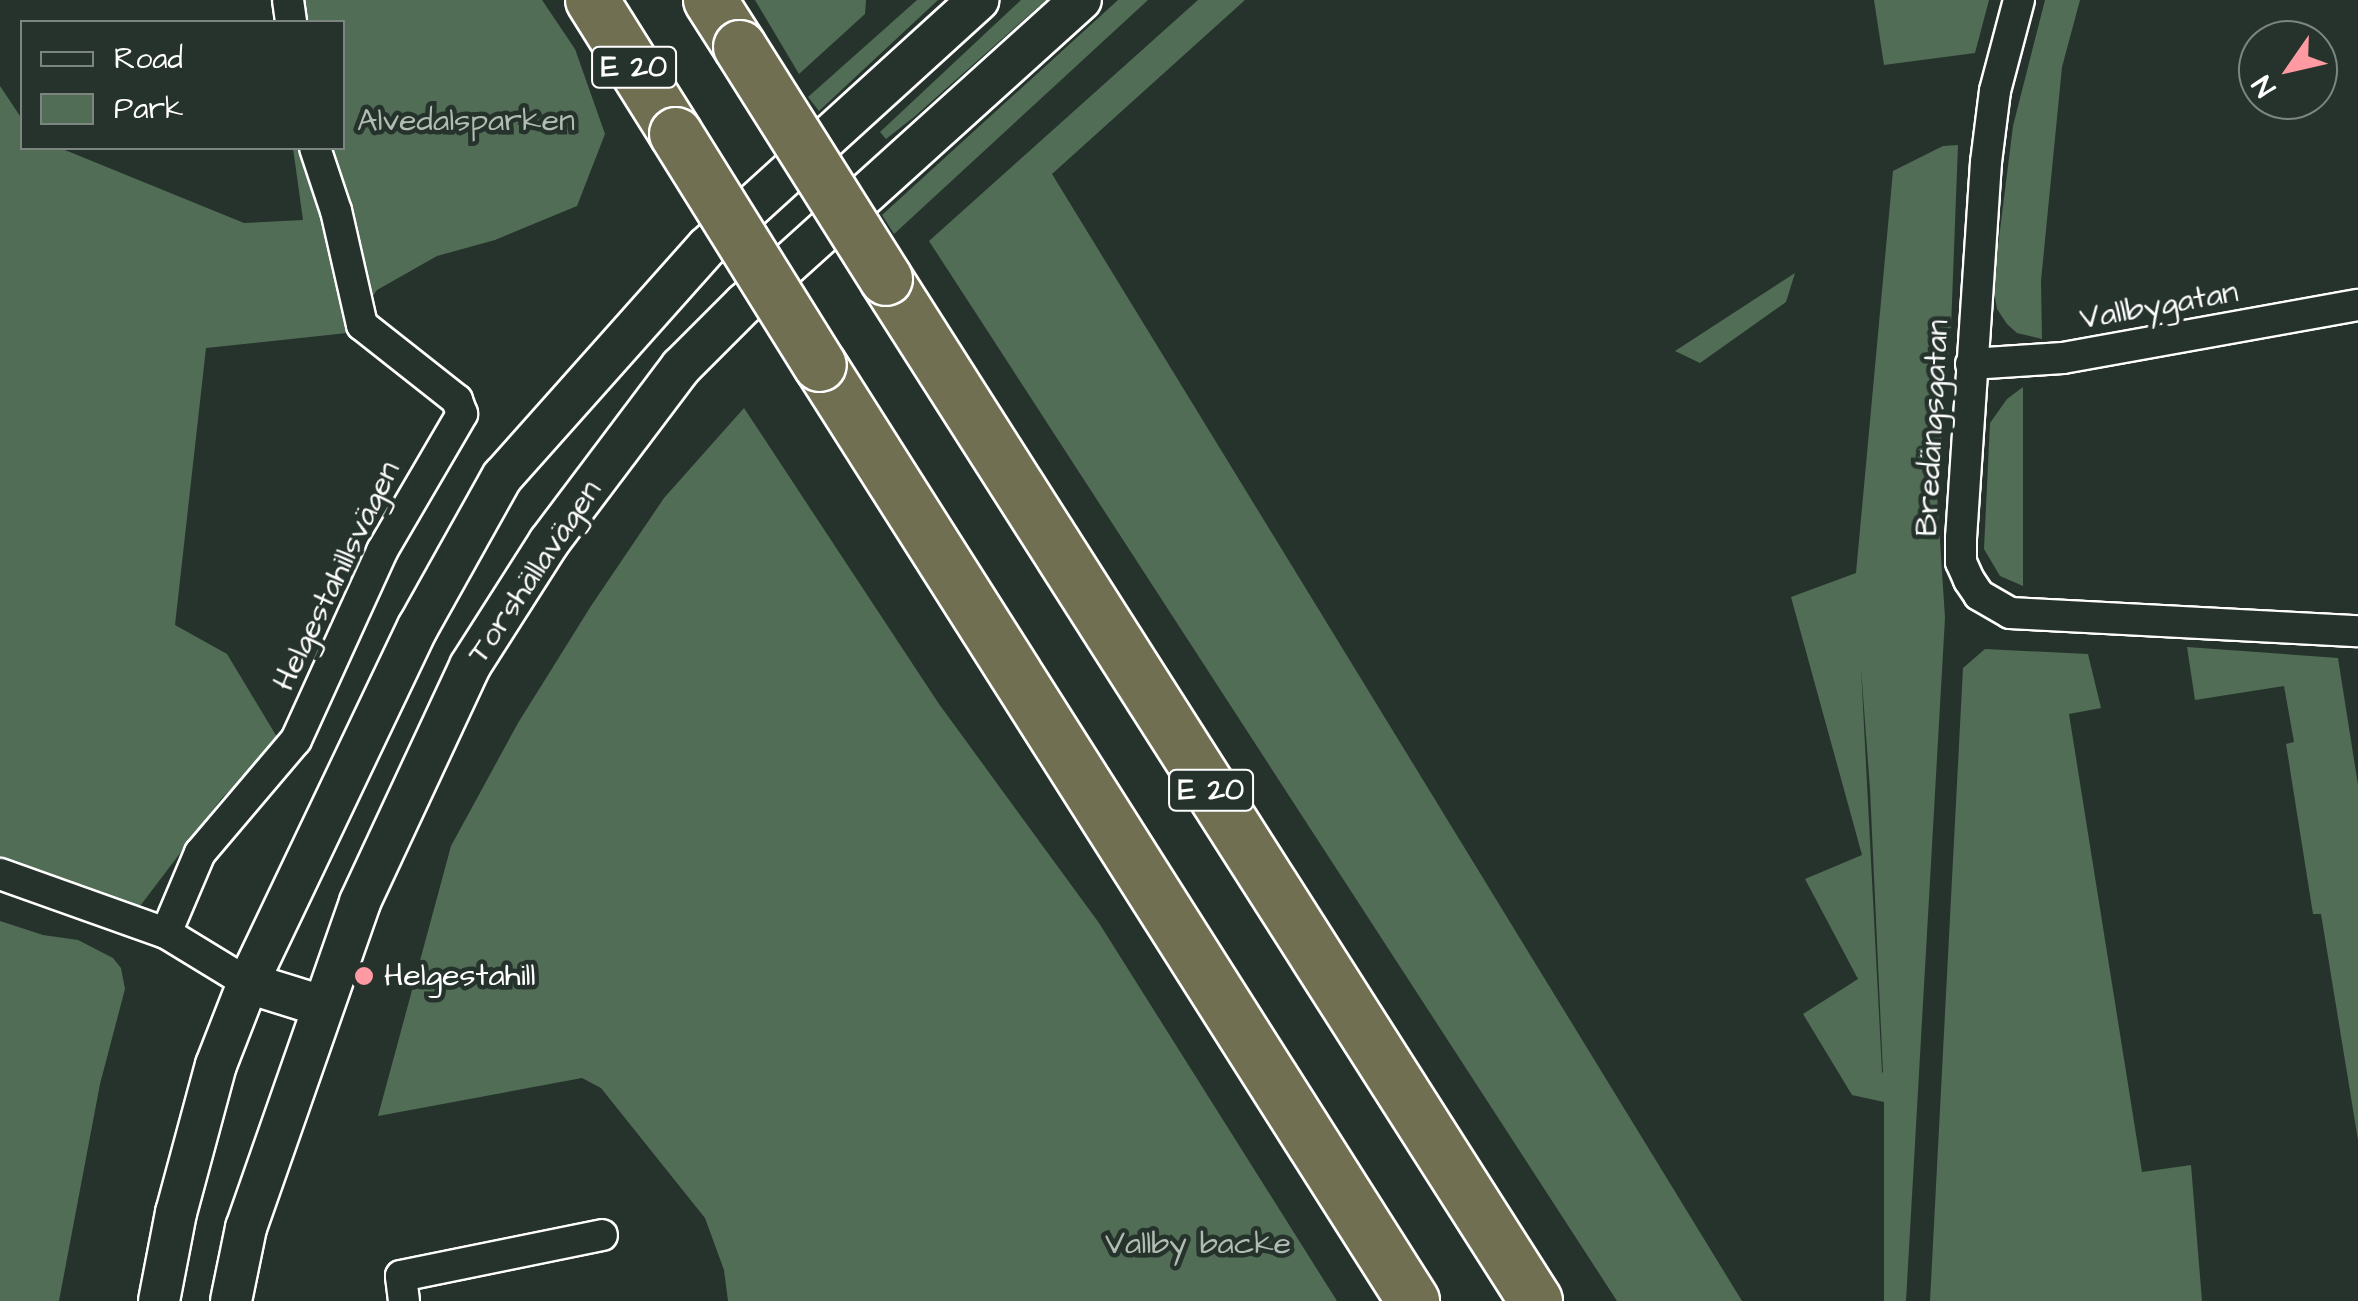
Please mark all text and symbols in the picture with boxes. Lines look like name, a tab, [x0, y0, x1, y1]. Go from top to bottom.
legend	[20, 20, 345, 150]
north arrow	[2238, 20, 2338, 120]
text: Road	[114, 38, 183, 80]
road number: E 20	[589, 42, 679, 92]
text: N	[2243, 68, 2285, 104]
text: Park	[114, 88, 183, 130]
park label: Alvedalsparken	[357, 102, 575, 140]
street label: Vallbygatan	[2077, 273, 2241, 339]
street label: Bredängsgatan	[1908, 319, 1958, 537]
street label: Helgestahillsvägen	[265, 455, 409, 697]
street label: Torshällavägen	[460, 473, 610, 671]
road number: E 20	[1166, 765, 1256, 815]
place label: Helgestahill	[384, 957, 536, 995]
marker: Helgestahill	[353, 965, 375, 987]
park label: Vallby backe	[1105, 1225, 1291, 1263]

